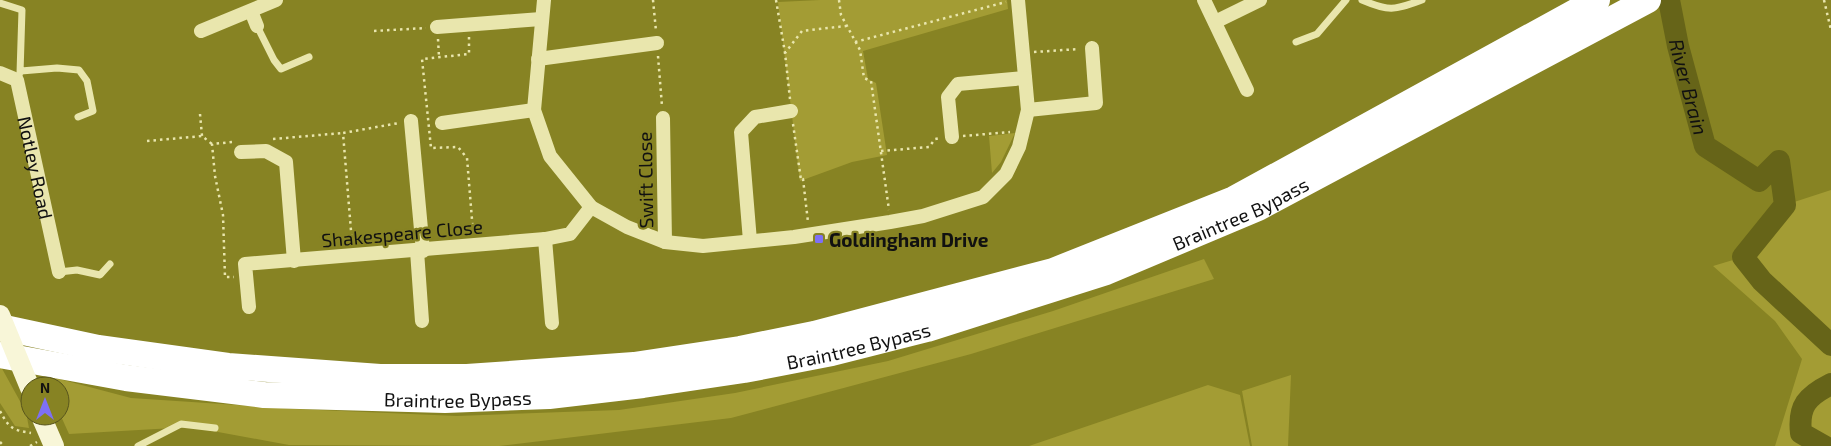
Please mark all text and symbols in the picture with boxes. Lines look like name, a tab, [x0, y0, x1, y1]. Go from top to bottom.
water label: River Brain	[1665, 37, 1713, 137]
street label: Notley Road	[14, 114, 59, 221]
street label: Swift Close	[633, 131, 657, 229]
street label: Braintree Bypass	[1169, 172, 1312, 254]
street label: Shakespeare Close	[320, 214, 484, 252]
place label: Goldingham Drive	[829, 228, 989, 251]
marker: Goldingham Drive	[813, 233, 825, 245]
street label: Braintree Bypass	[784, 317, 933, 373]
north arrow	[20, 376, 70, 426]
text: N	[40, 379, 50, 396]
street label: Braintree Bypass	[384, 385, 532, 412]

